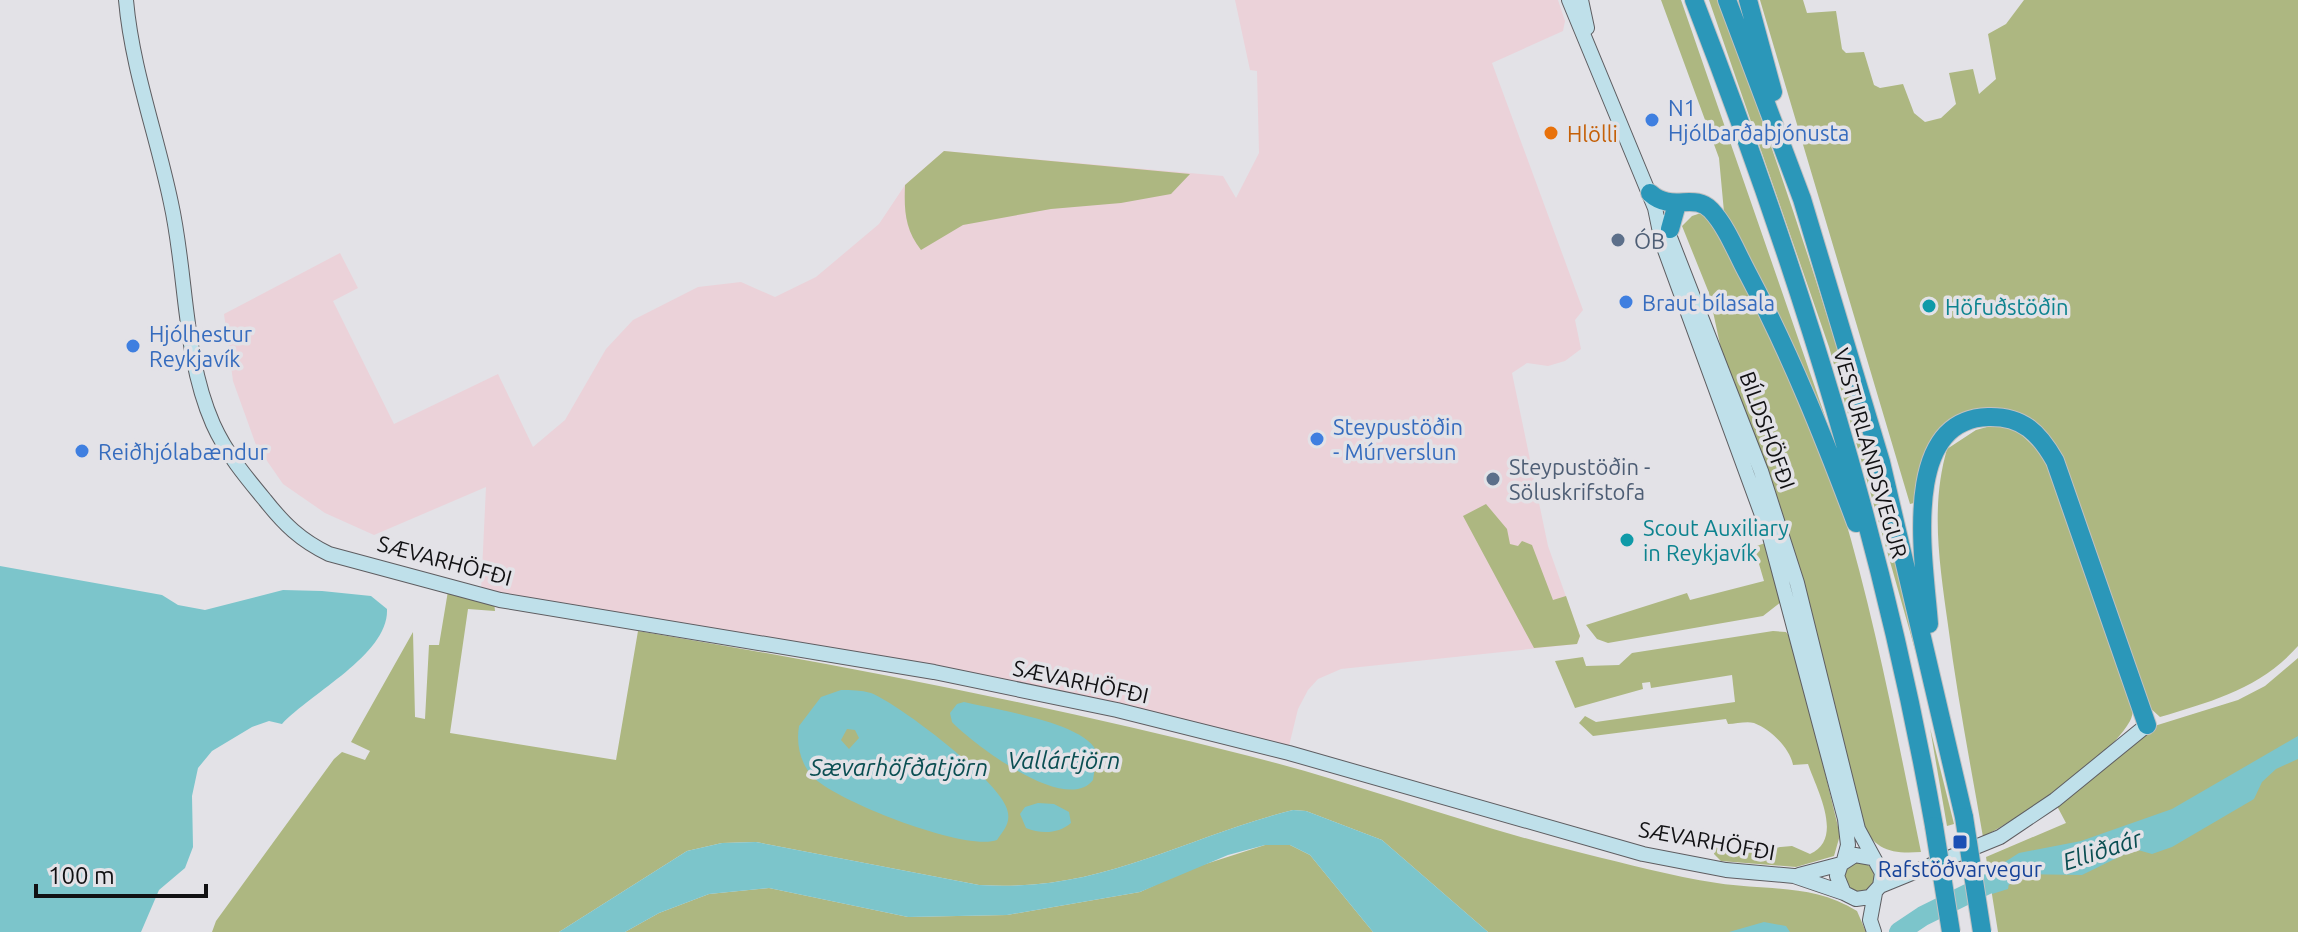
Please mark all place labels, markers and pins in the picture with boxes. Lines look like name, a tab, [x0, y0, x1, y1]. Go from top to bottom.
place label: N1 Hjólbarðaþjónusta	[1668, 95, 1849, 145]
marker: N1 Hjólbarðaþjónusta	[1643, 111, 1661, 129]
place label: Hlölli	[1567, 121, 1618, 146]
marker: Hlölli	[1542, 124, 1560, 142]
place label: ÓB	[1634, 227, 1665, 253]
marker: ÓB	[1609, 231, 1627, 249]
place label: Braut bílasala	[1642, 290, 1775, 315]
marker: Braut bílasala	[1617, 293, 1635, 311]
place label: Höfuðstöðin	[1945, 294, 2069, 319]
marker: Höfuðstöðin	[1920, 297, 1938, 315]
place label: Hjólhestur Reykjavík	[149, 321, 253, 371]
marker: Hjólhestur Reykjavík	[124, 337, 142, 355]
place label: Steypustöðin - Múrverslun	[1333, 414, 1463, 464]
marker: Steypustöðin - Múrverslun	[1308, 430, 1326, 448]
place label: Reiðhjólabændur	[98, 439, 269, 464]
marker: Reiðhjólabændur	[73, 442, 91, 460]
place label: Steypustöðin - Söluskrifstofa	[1509, 454, 1650, 504]
marker: Steypustöðin - Söluskrifstofa	[1484, 470, 1502, 488]
place label: Scout Auxiliary in Reykjavík	[1643, 515, 1789, 565]
marker: Scout Auxiliary in Reykjavík	[1618, 531, 1636, 549]
marker: Rafstöðvarvegur	[1951, 833, 1969, 851]
place label: Rafstöðvarvegur	[1878, 856, 2043, 881]

